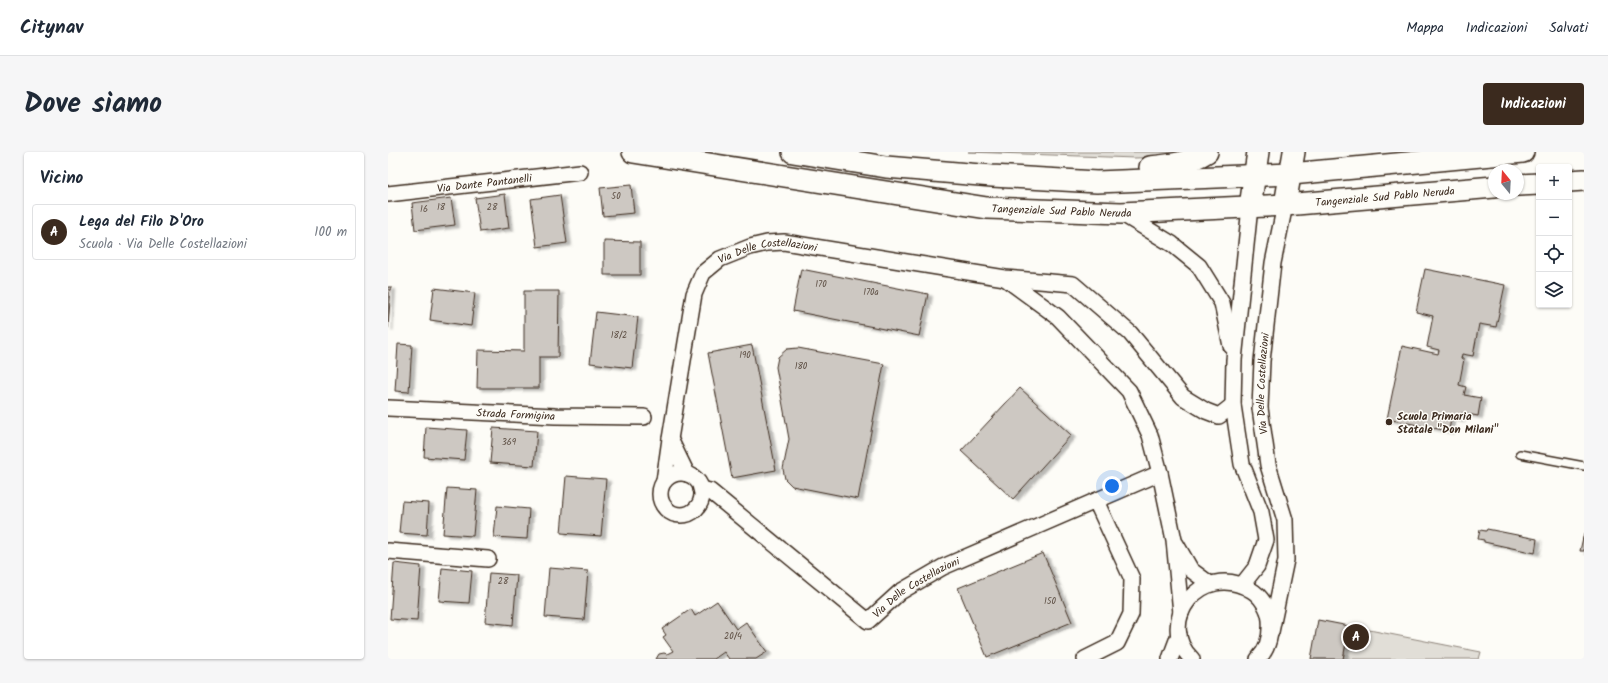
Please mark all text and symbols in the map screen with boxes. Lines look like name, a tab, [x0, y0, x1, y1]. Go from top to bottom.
text: Citynav	[20, 13, 83, 43]
text: Mappa	[1406, 17, 1444, 39]
text: Indicazioni	[1466, 17, 1527, 39]
text: Salvati	[1549, 17, 1588, 39]
text: Dove siamo	[24, 82, 162, 127]
button: Indicazioni	[1483, 83, 1584, 125]
north arrow	[1488, 164, 1524, 200]
map controls	[1536, 164, 1572, 308]
button: +	[1536, 164, 1572, 200]
text: Vicino	[40, 165, 83, 192]
street label: Via Dante Pantanelli	[436, 170, 533, 198]
street label: Tangenziale Sud Pablo Neruda	[1315, 182, 1455, 212]
house number: 50	[611, 189, 621, 204]
house number: 18	[437, 200, 446, 215]
house number: 28	[487, 200, 498, 215]
street label: Tangenziale Sud Pablo Neruda	[991, 200, 1132, 223]
button: −	[1536, 200, 1572, 236]
house number: 16	[420, 202, 428, 217]
text: Lega del Filo D'Oro	[79, 210, 204, 234]
text: A	[50, 222, 58, 243]
text: 100 m	[314, 222, 347, 243]
text: Scuola · Via Delle Costellazioni	[79, 234, 247, 255]
street label: Via Delle Costellazioni	[715, 234, 819, 269]
button: locate	[1536, 236, 1572, 272]
button: layers	[1536, 272, 1572, 308]
house number: 170	[815, 277, 827, 292]
house number: 170a	[863, 285, 879, 300]
house number: 18/2	[611, 328, 627, 343]
street label: Via Delle Costellazioni	[1252, 332, 1275, 436]
house number: 190	[739, 348, 751, 363]
house number: 180	[795, 359, 808, 374]
street label: Strada Formigina	[476, 404, 556, 426]
place label: Scuola Primaria Statale "Don Milani"	[1397, 408, 1499, 439]
marker: Scuola Primaria Statale "Don Milani"	[1384, 417, 1394, 427]
house number: 369	[502, 435, 517, 450]
your location	[1102, 476, 1122, 496]
street label: Via Delle Costellazioni	[869, 553, 963, 623]
house number: 28	[498, 574, 509, 589]
house number: 150	[1044, 594, 1057, 609]
pin: A	[1343, 622, 1369, 652]
house number: 20/4	[724, 629, 742, 644]

